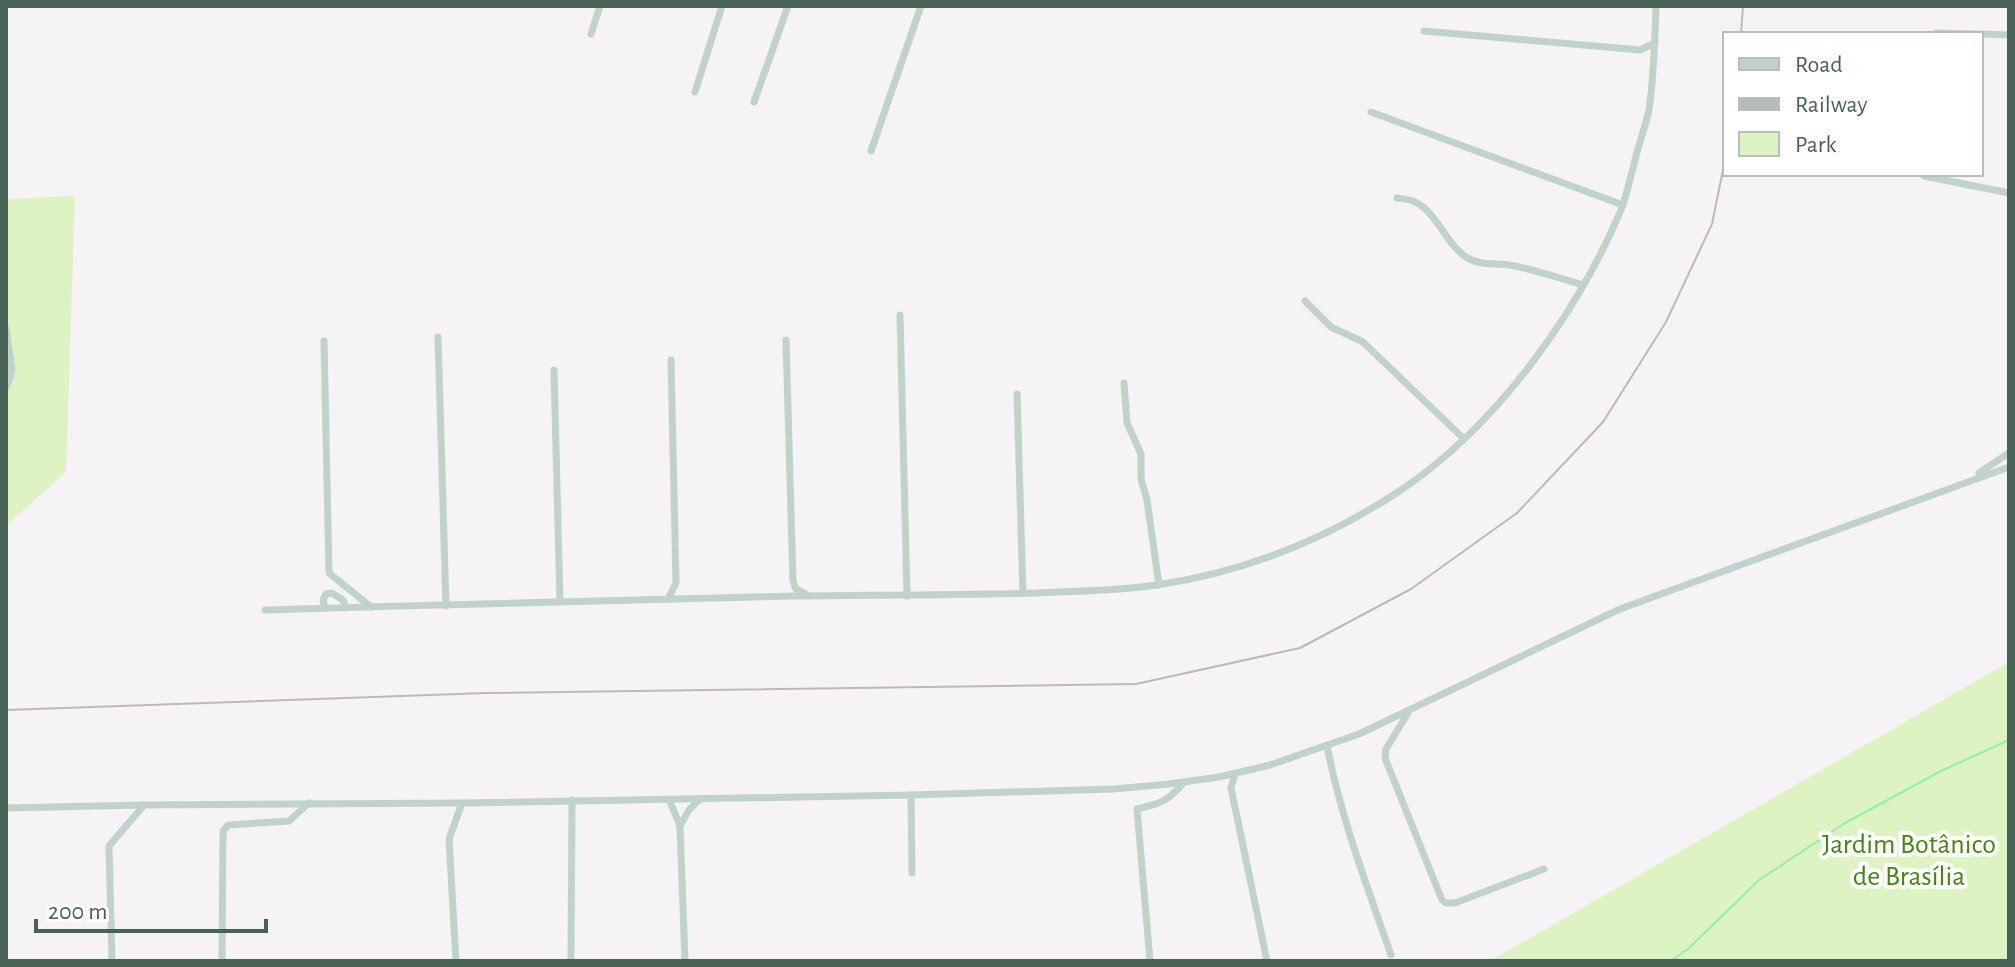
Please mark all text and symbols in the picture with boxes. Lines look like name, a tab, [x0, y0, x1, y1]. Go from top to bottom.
legend	[1723, 32, 1983, 176]
text: Road	[1795, 53, 1843, 77]
text: Railway	[1795, 93, 1867, 117]
text: Park	[1795, 133, 1836, 157]
park label: Jardim Botânico de Brasília	[1822, 831, 1996, 891]
scale bar	[36, 883, 266, 933]
text: 200 m	[48, 900, 107, 924]

